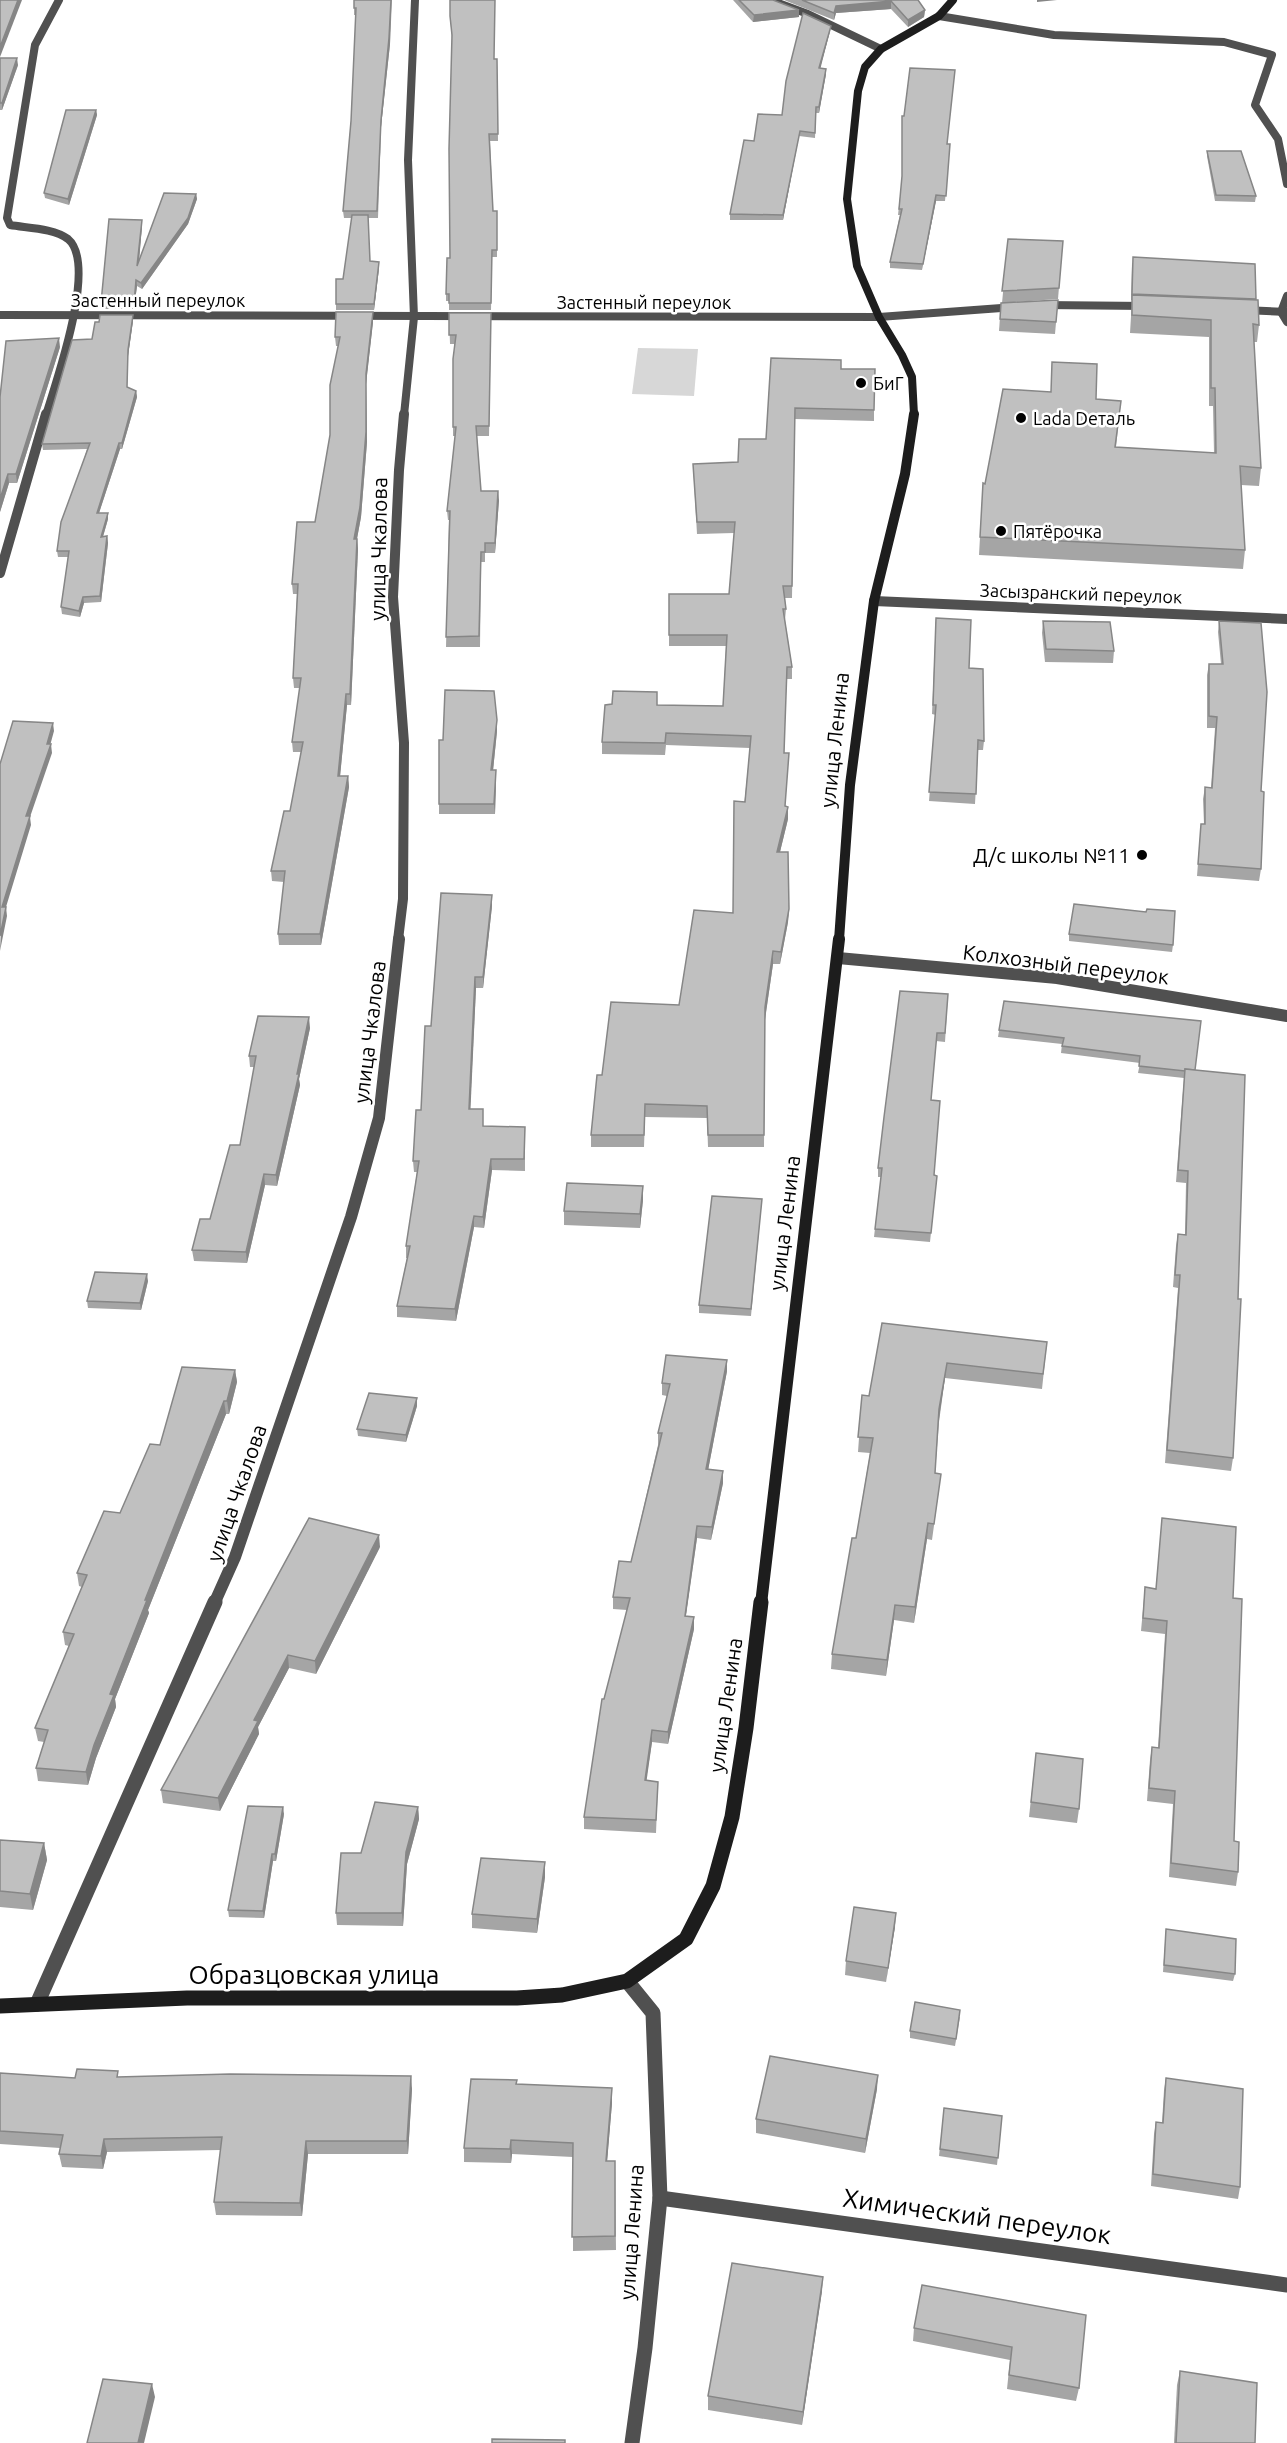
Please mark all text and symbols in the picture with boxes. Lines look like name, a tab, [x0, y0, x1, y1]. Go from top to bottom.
street label: Застенный переулок	[71, 290, 245, 310]
street label: Застенный переулок	[557, 292, 731, 312]
place label: БиГ	[873, 373, 904, 393]
marker: БиГ	[854, 376, 868, 390]
place label: Lada Dеталь	[1033, 408, 1135, 428]
marker: Lada Dеталь	[1014, 411, 1028, 425]
street label: улица Чкалова	[365, 477, 391, 621]
place label: Пятёрочка	[1013, 521, 1102, 541]
marker: Пятёрочка	[994, 524, 1008, 538]
street label: Засызранский переулок	[979, 579, 1183, 607]
street label: улица Ленина	[815, 671, 853, 809]
place label: Д/с школы №11	[973, 843, 1130, 867]
marker: Д/с школы №11	[1135, 848, 1149, 862]
street label: Колхозный переулок	[962, 939, 1171, 989]
street label: улица Чкалова	[348, 959, 390, 1105]
street label: улица Ленина	[764, 1154, 804, 1292]
street label: улица Чкалова	[201, 1421, 271, 1565]
street label: улица Ленина	[704, 1636, 746, 1774]
street label: Образцовская улица	[188, 1960, 440, 1989]
street label: улица Ленина	[614, 2163, 648, 2301]
street label: Химический переулок	[841, 2183, 1113, 2249]

